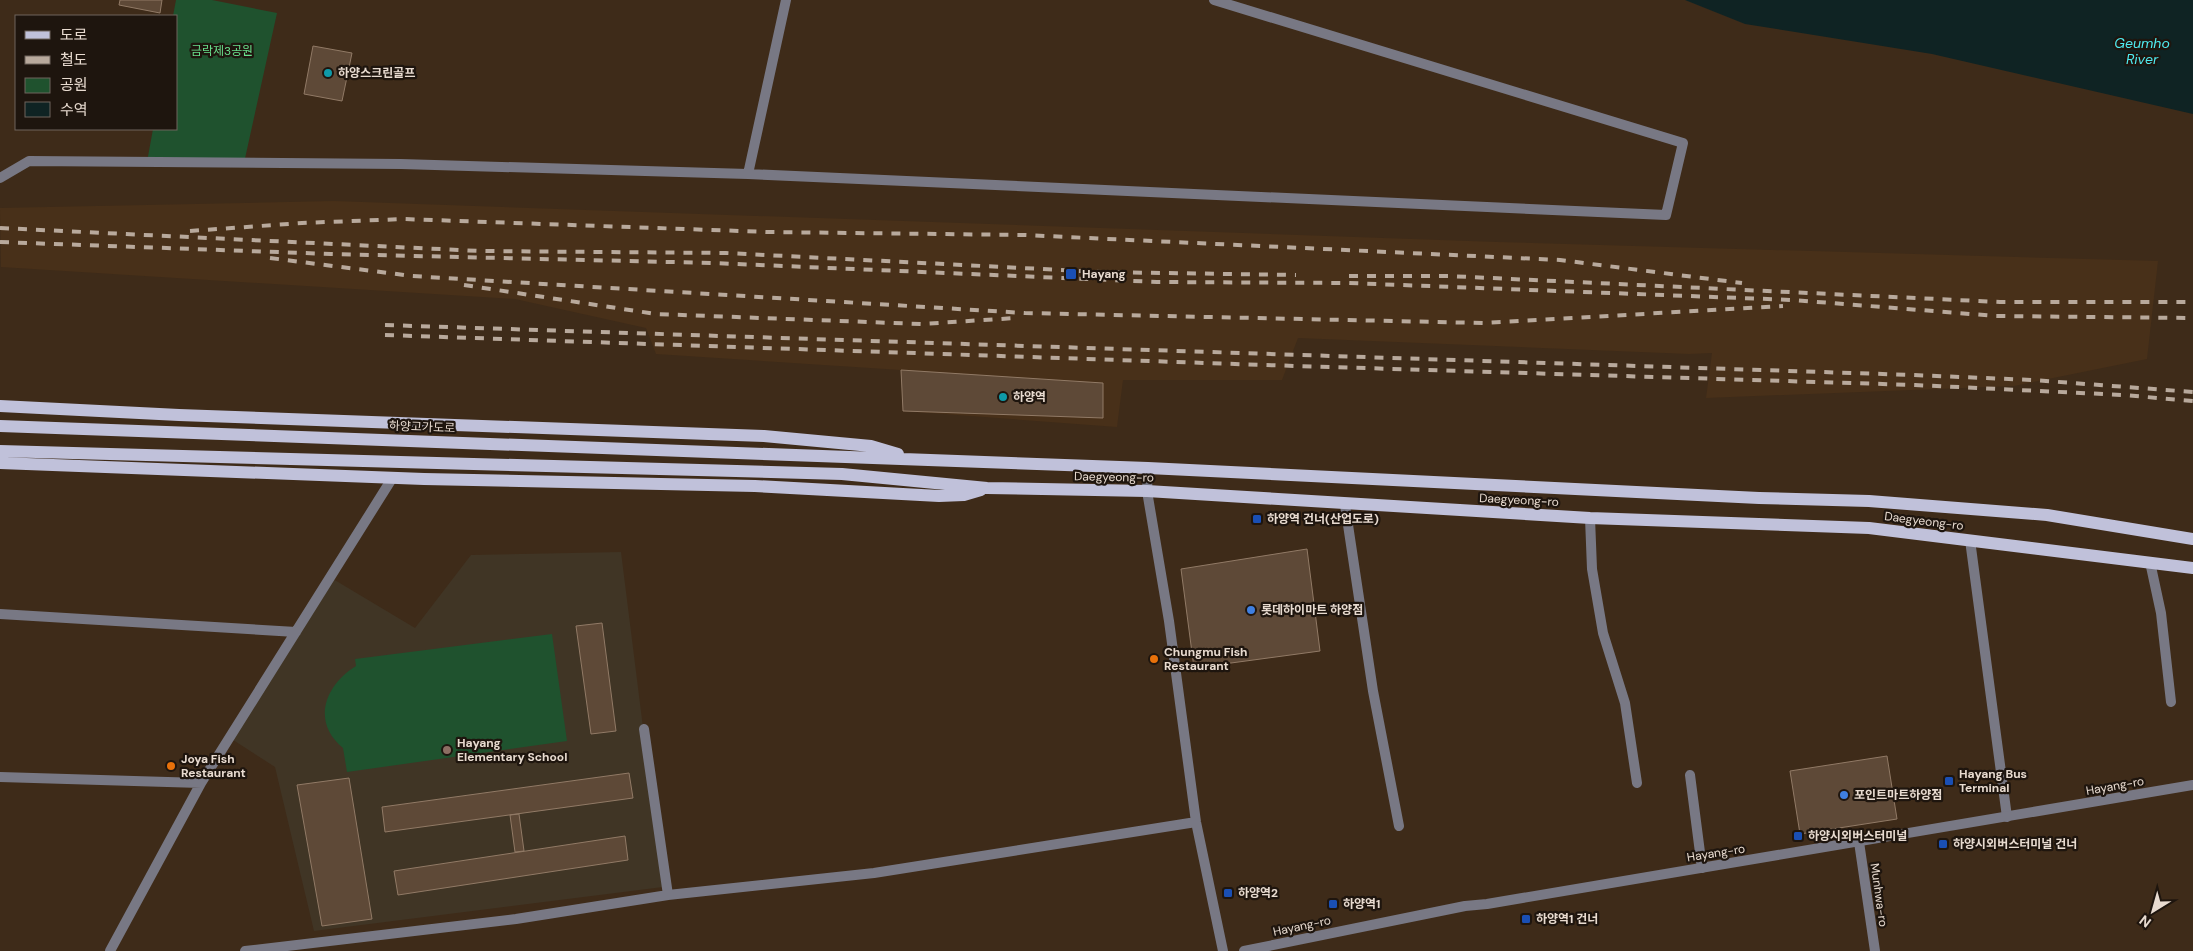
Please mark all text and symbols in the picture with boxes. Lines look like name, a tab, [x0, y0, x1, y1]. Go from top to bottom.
legend	[15, 15, 178, 130]
text: 도로	[60, 25, 88, 45]
water label: Geumho River	[2114, 34, 2170, 68]
park label: 금락제3공원	[191, 43, 253, 59]
text: 철도	[60, 50, 88, 70]
place label: 하양스크린골프	[338, 65, 415, 81]
marker: 하양스크린골프	[322, 67, 334, 79]
text: 공원	[60, 75, 88, 95]
text: 수역	[60, 100, 88, 120]
place label: Hayang	[1082, 266, 1126, 282]
marker: Hayang	[1064, 267, 1078, 281]
place label: 하양역	[1013, 389, 1046, 405]
marker: 하양역	[997, 391, 1009, 403]
street label: 하양고가도로	[389, 418, 455, 436]
street label: Daegyeong-ro	[1074, 468, 1154, 486]
street label: Daegyeong-ro	[1479, 490, 1559, 510]
street label: Daegyeong-ro	[1883, 508, 1965, 534]
place label: 하양역 건너(산업도로)	[1267, 511, 1379, 527]
marker: 하양역 건너(산업도로)	[1251, 513, 1263, 525]
place label: 롯데하이마트 하양점	[1261, 602, 1363, 618]
marker: 롯데하이마트 하양점	[1245, 604, 1257, 616]
place label: Chungmu Fish Restaurant	[1164, 644, 1248, 674]
marker: Chungmu Fish Restaurant	[1148, 653, 1160, 665]
place label: Hayang Elementary School	[457, 735, 567, 765]
marker: Hayang Elementary School	[441, 744, 453, 756]
place label: Joya Fish Restaurant	[181, 751, 246, 781]
marker: Joya Fish Restaurant	[165, 760, 177, 772]
place label: Hayang Bus Terminal	[1959, 766, 2027, 796]
street label: Hayang-ro	[2085, 773, 2145, 799]
marker: Hayang Bus Terminal	[1943, 775, 1955, 787]
place label: 포인트마트하양점	[1854, 787, 1942, 803]
marker: 포인트마트하양점	[1838, 789, 1850, 801]
place label: 하양시외버스터미널	[1808, 828, 1907, 844]
marker: 하양시외버스터미널	[1792, 830, 1804, 842]
place label: 하양시외버스터미널 건너	[1953, 836, 2077, 852]
marker: 하양시외버스터미널 건너	[1937, 838, 1949, 850]
street label: Hayang-ro	[1686, 841, 1746, 865]
street label: Munhwa-ro	[1867, 862, 1891, 928]
place label: 하양역2	[1238, 885, 1278, 901]
north arrow	[2128, 886, 2178, 936]
marker: 하양역2	[1222, 887, 1234, 899]
place label: 하양역1	[1343, 896, 1381, 912]
marker: 하양역1	[1327, 898, 1339, 910]
place label: 하양역1 건너	[1536, 911, 1598, 927]
text: N	[2136, 911, 2155, 932]
street label: Hayang-ro	[1272, 912, 1332, 940]
marker: 하양역1 건너	[1520, 913, 1532, 925]

